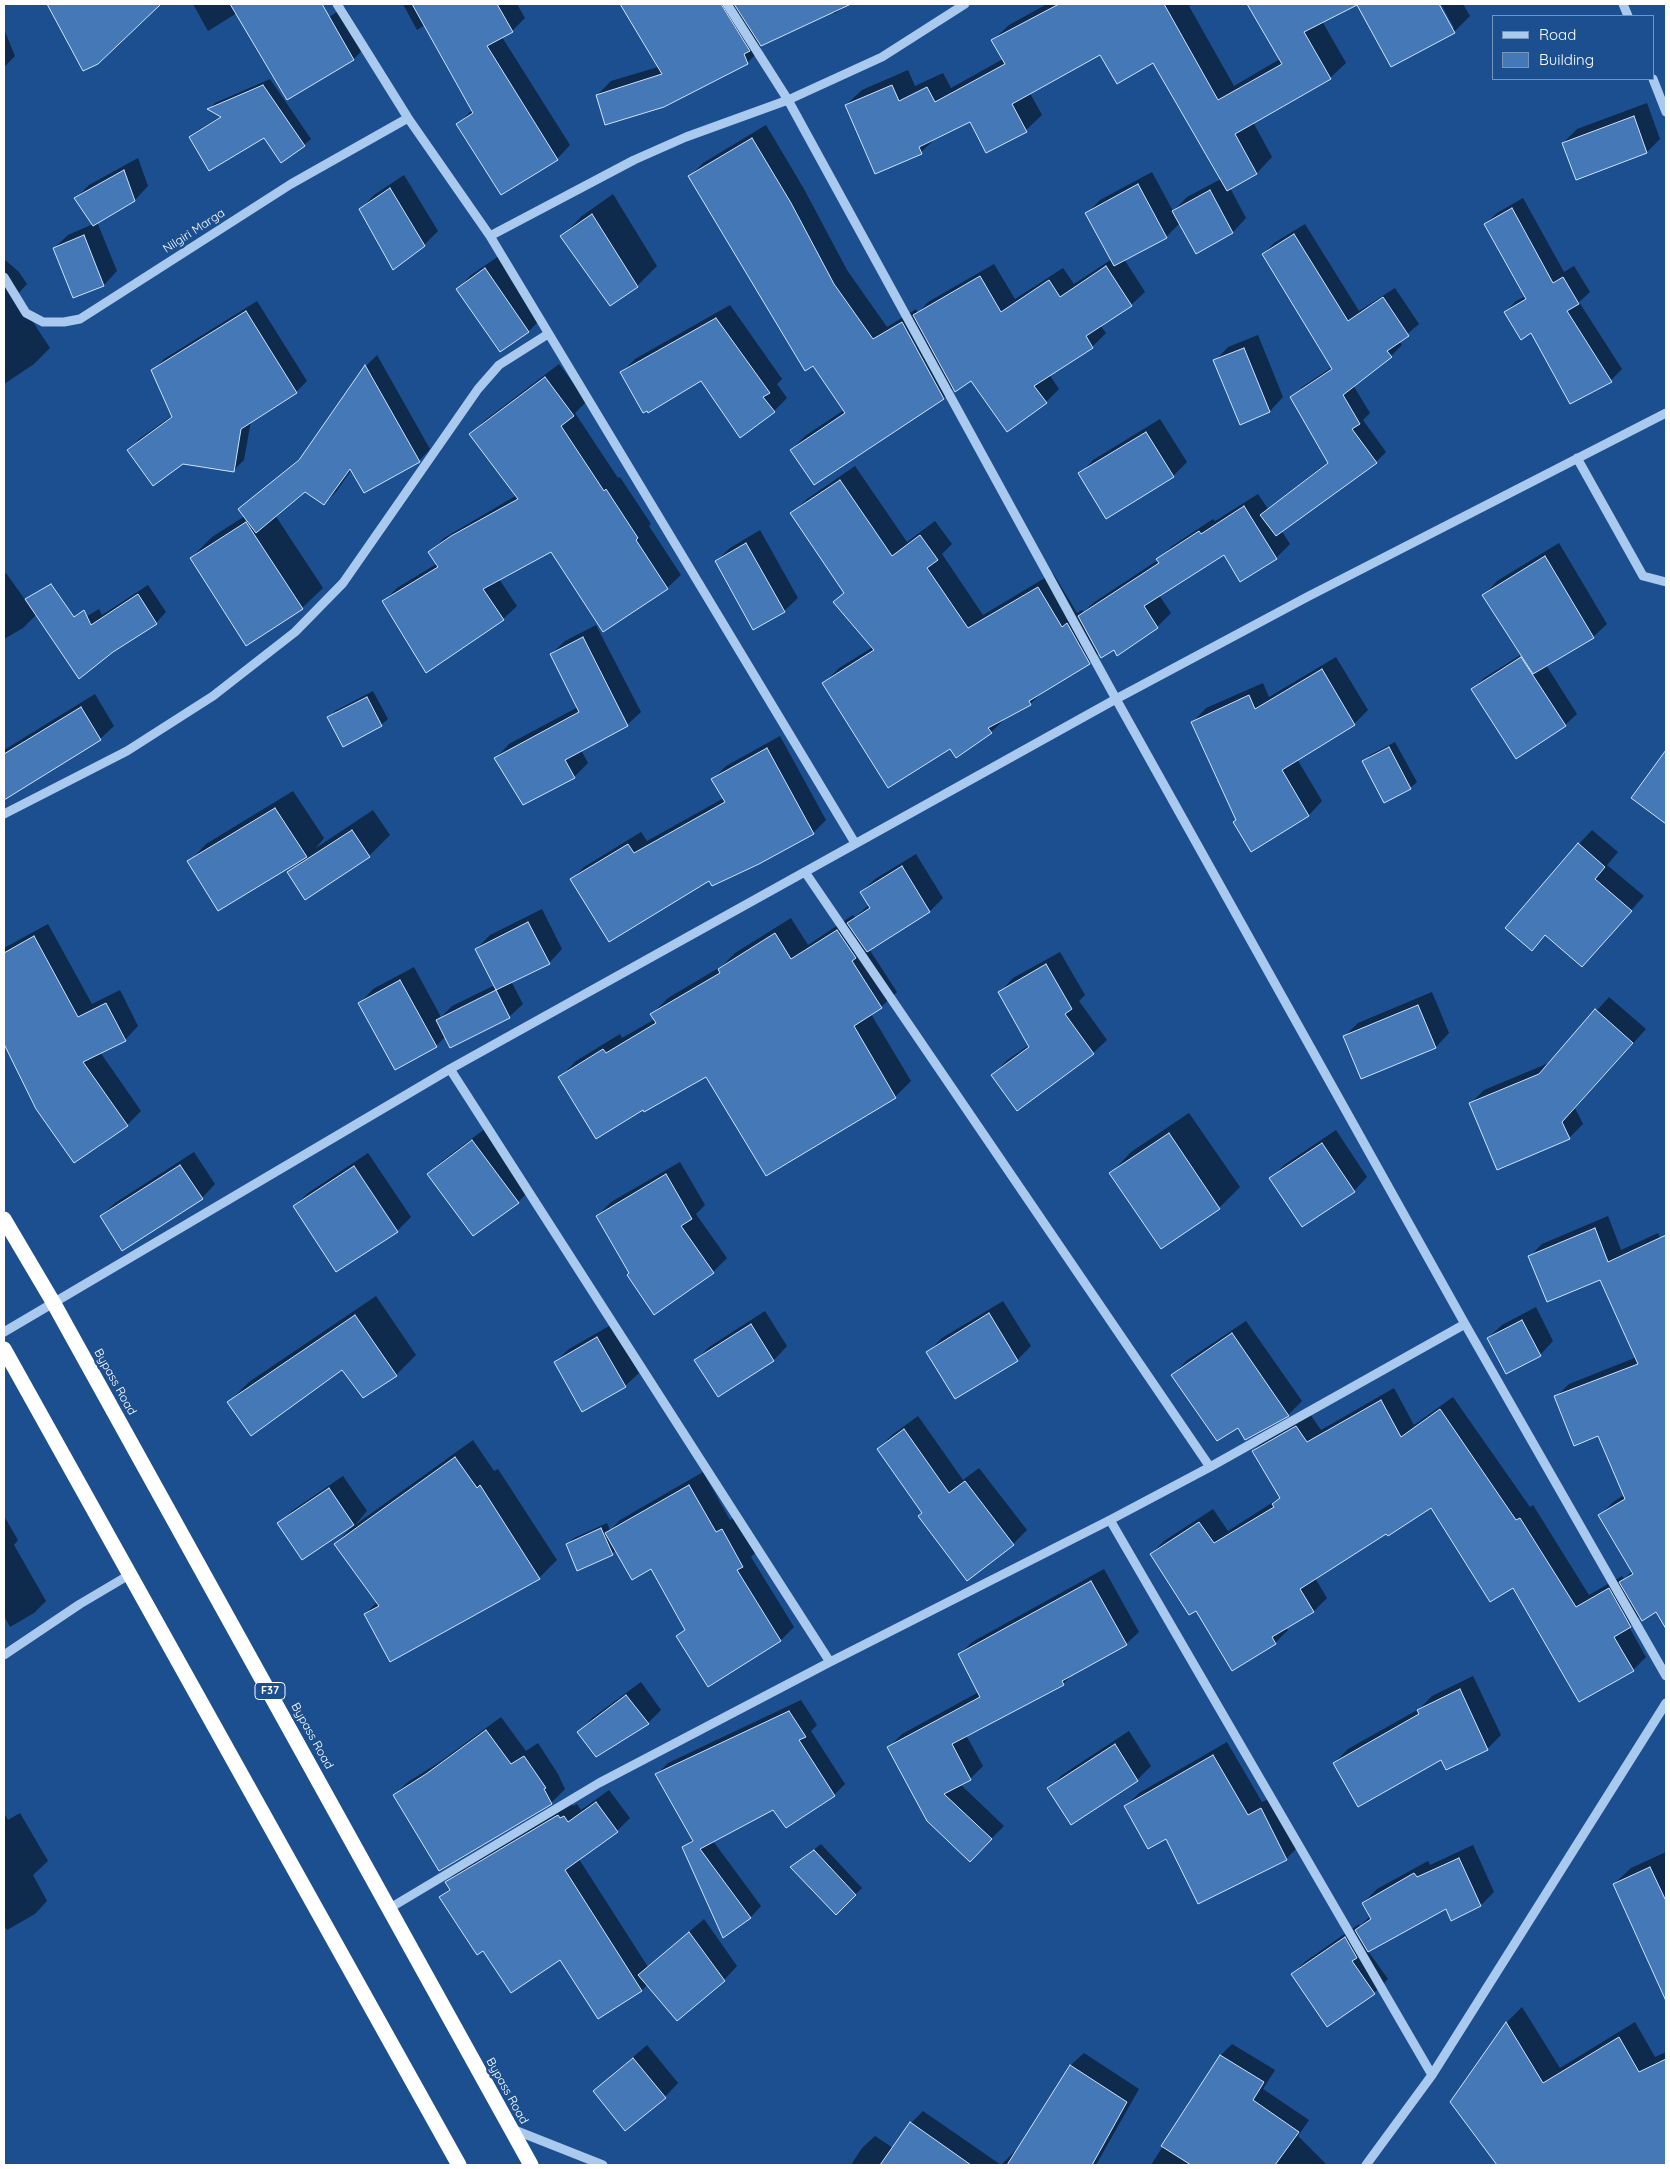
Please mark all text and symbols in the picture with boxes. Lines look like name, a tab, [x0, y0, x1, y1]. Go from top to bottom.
legend	[1492, 15, 1655, 80]
text: Road	[1539, 25, 1576, 44]
text: Building	[1539, 50, 1594, 69]
street label: Nilgiri Marga	[160, 206, 228, 256]
street label: Bypass Road	[91, 1346, 139, 1418]
road number: F37	[255, 1682, 285, 1700]
street label: Bypass Road	[288, 1700, 336, 1772]
street label: Bypass Road	[483, 2055, 531, 2127]

